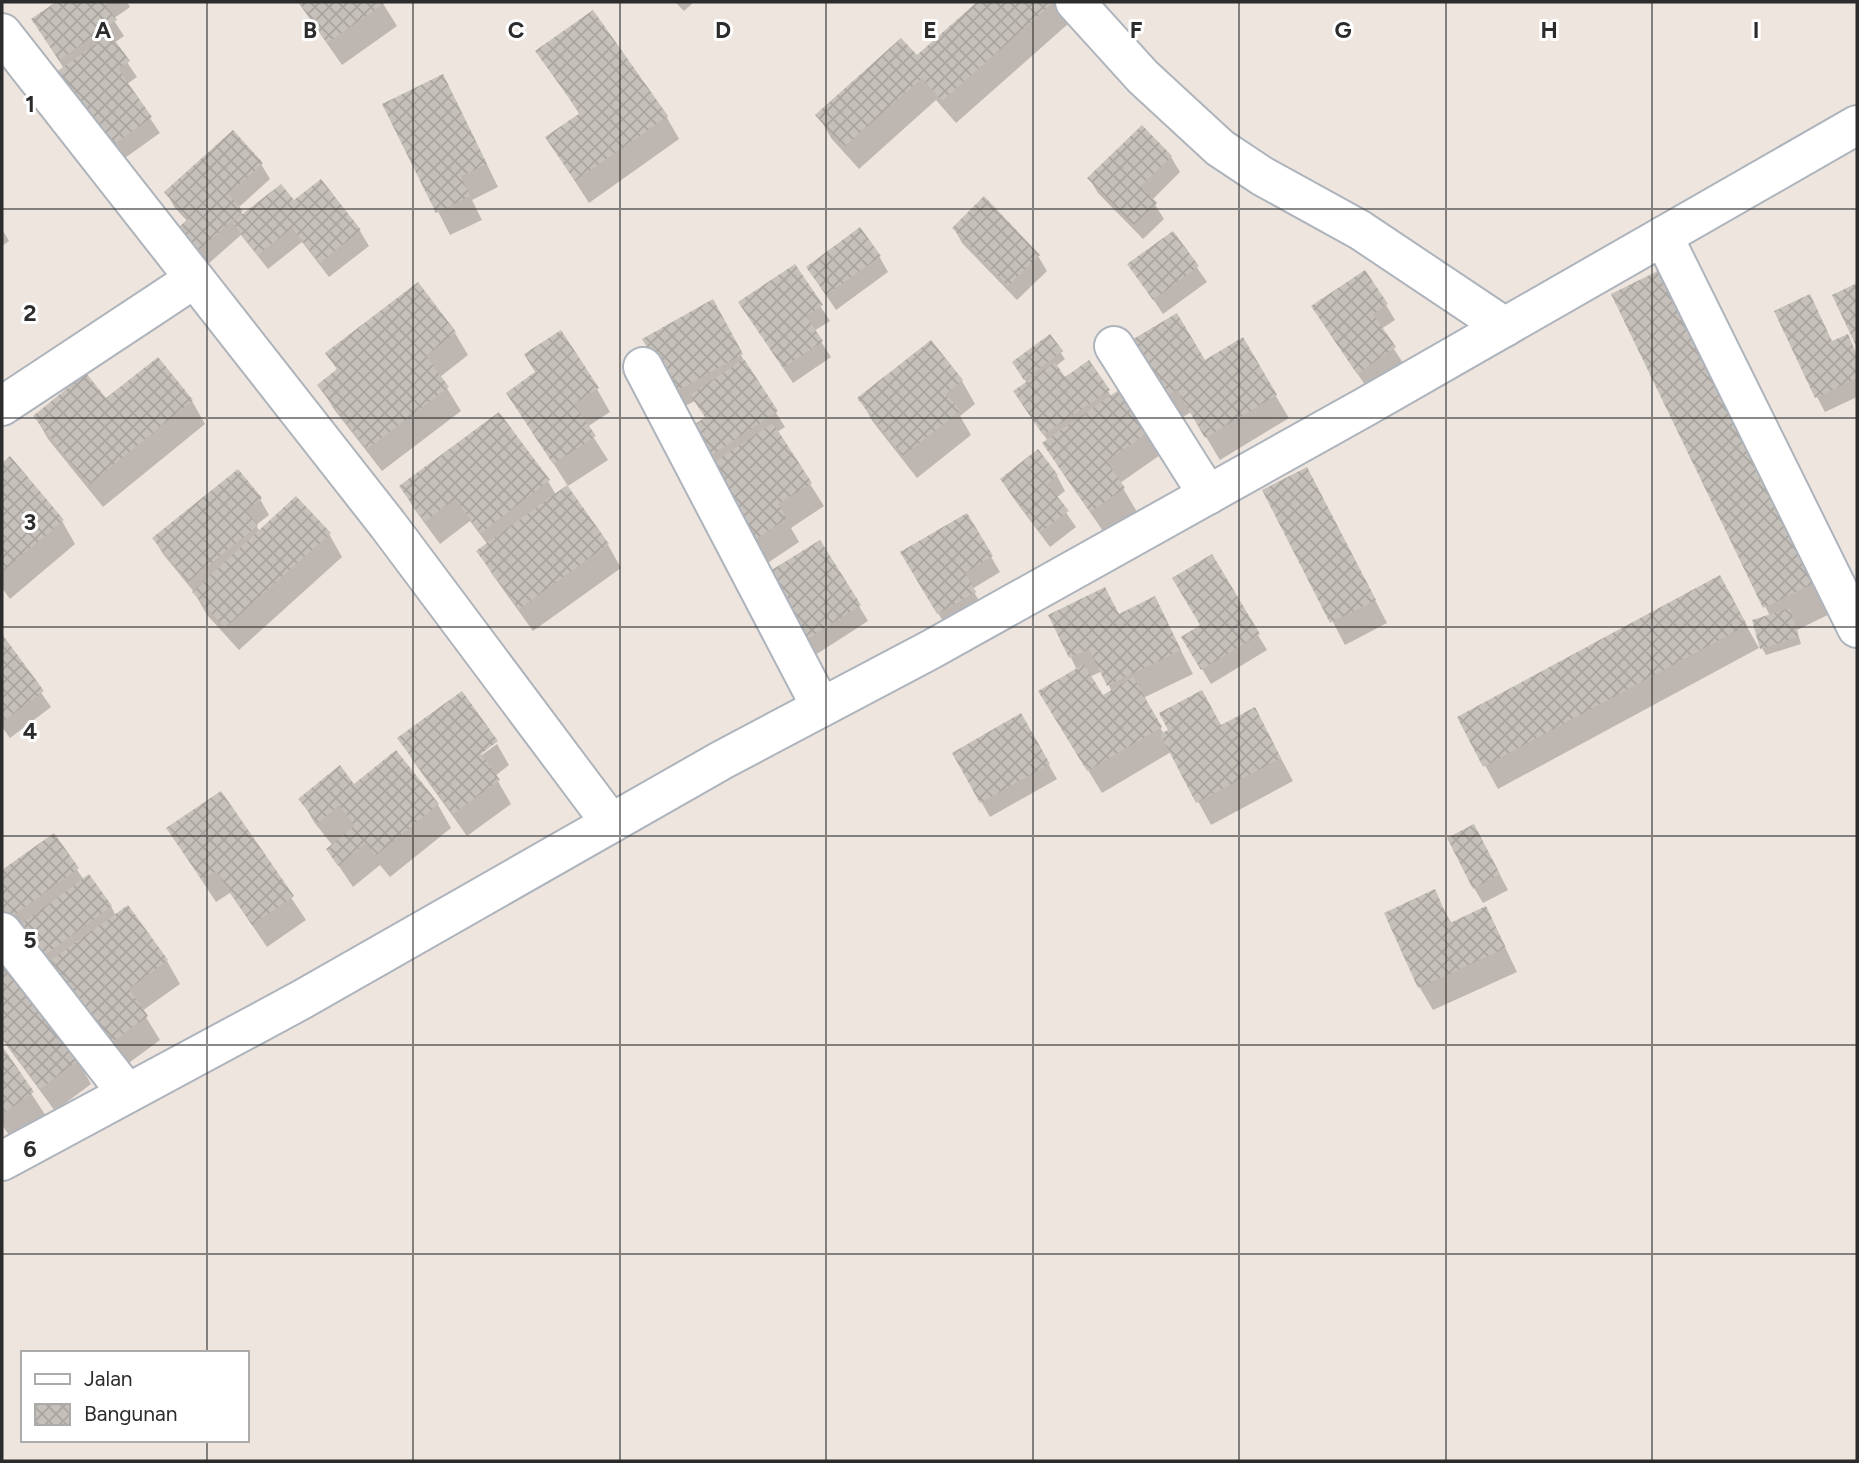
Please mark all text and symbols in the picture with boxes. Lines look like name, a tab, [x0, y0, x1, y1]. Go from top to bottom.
text: A	[95, 16, 112, 44]
text: B	[303, 16, 317, 44]
text: C	[508, 16, 525, 44]
text: D	[715, 16, 731, 44]
text: E	[923, 16, 937, 44]
text: F	[1130, 16, 1143, 44]
text: G	[1334, 16, 1352, 44]
text: H	[1540, 16, 1558, 44]
text: I	[1753, 16, 1759, 44]
text: 1	[25, 90, 35, 118]
text: 2	[23, 299, 37, 327]
text: 3	[24, 508, 36, 536]
text: 4	[23, 717, 37, 745]
text: 5	[23, 926, 37, 954]
text: 6	[23, 1135, 37, 1163]
legend	[21, 1351, 248, 1442]
text: Jalan	[84, 1366, 133, 1391]
text: Bangunan	[84, 1401, 177, 1426]

